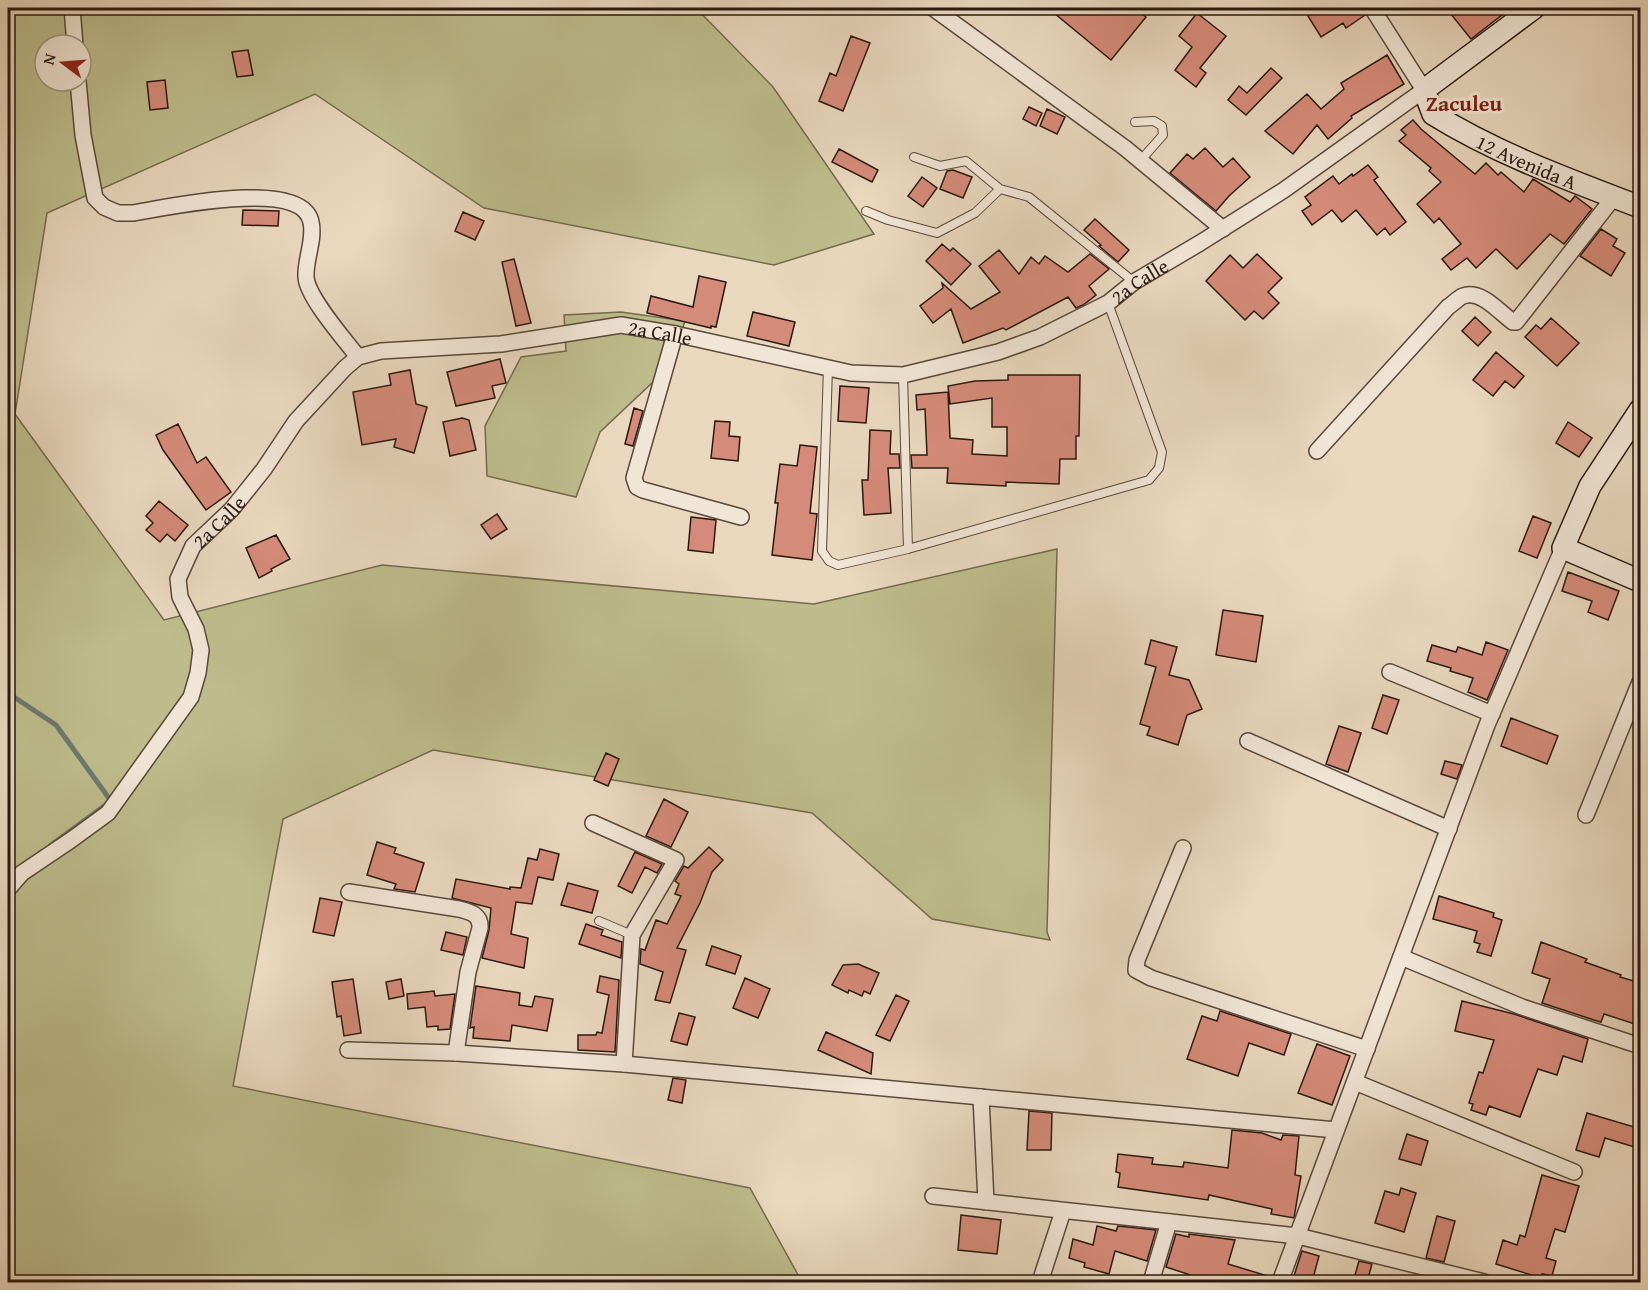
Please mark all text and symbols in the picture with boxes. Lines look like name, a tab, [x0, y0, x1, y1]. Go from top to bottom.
north arrow	[33, 33, 93, 93]
text: N	[36, 50, 62, 67]
district label: Zaculeu	[1426, 87, 1503, 119]
street label: 12 Avenida A	[1471, 126, 1581, 196]
street label: 2a Calle	[1104, 251, 1174, 310]
street label: 2a Calle	[626, 312, 695, 352]
street label: 2a Calle	[185, 489, 252, 554]

